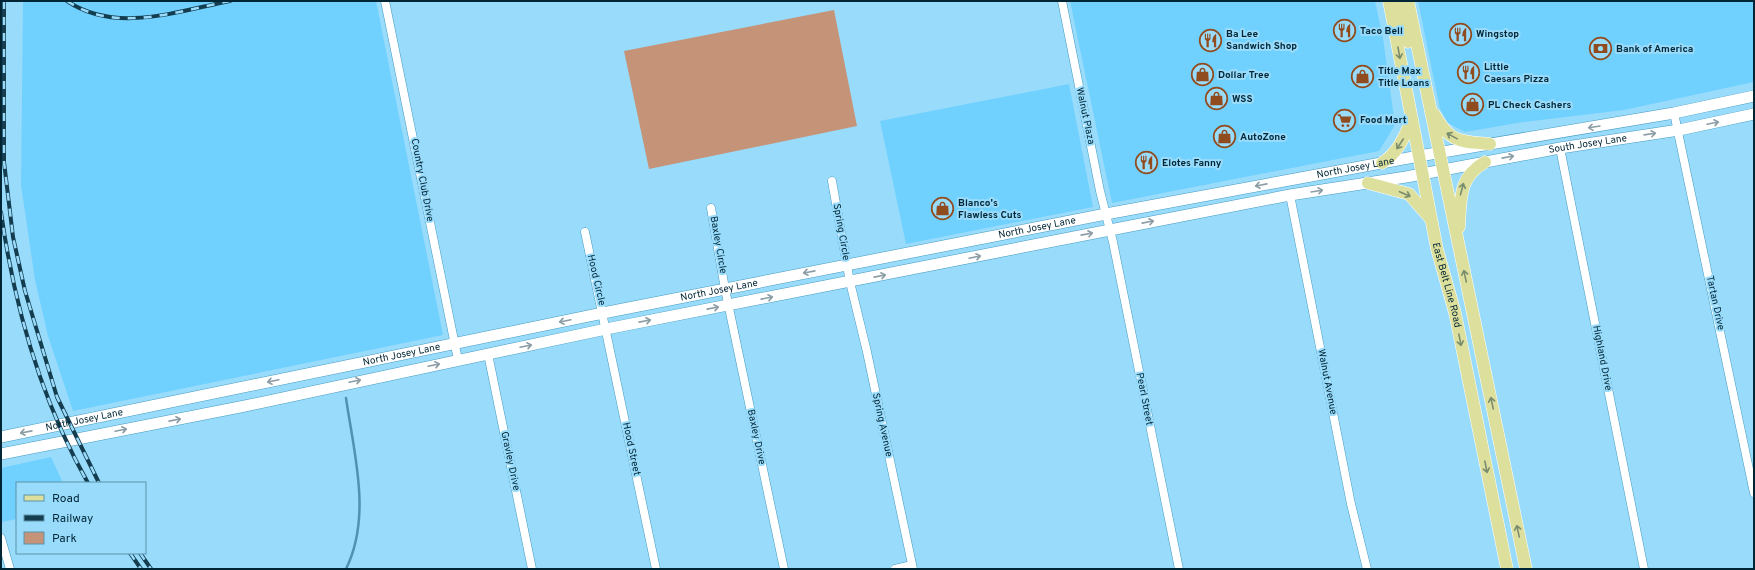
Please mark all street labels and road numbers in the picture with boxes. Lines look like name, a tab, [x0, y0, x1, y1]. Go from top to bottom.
street label: Walnut Plaza	[1073, 86, 1097, 146]
street label: South Josey Lane	[1548, 131, 1628, 157]
street label: Country Club Drive	[408, 137, 436, 223]
street label: North Josey Lane	[1316, 154, 1395, 181]
street label: Spring Circle	[830, 203, 852, 261]
street label: North Josey Lane	[997, 214, 1077, 242]
street label: Baxley Circle	[707, 215, 729, 275]
street label: East Belt Line Road	[1429, 241, 1464, 329]
street label: Hood Circle	[584, 253, 608, 307]
street label: Tartan Drive	[1703, 275, 1727, 331]
street label: North Josey Lane	[679, 276, 759, 304]
street label: Highland Drive	[1589, 324, 1615, 392]
street label: North Josey Lane	[362, 340, 442, 369]
street label: Walnut Avenue	[1314, 348, 1340, 416]
street label: Pearl Street	[1133, 372, 1156, 427]
street label: Spring Avenue	[869, 392, 895, 458]
street label: North Josey Lane	[44, 406, 124, 434]
street label: Baxley Drive	[744, 408, 768, 466]
street label: Hood Street	[619, 421, 643, 477]
street label: Gravley Drive	[497, 430, 523, 492]

